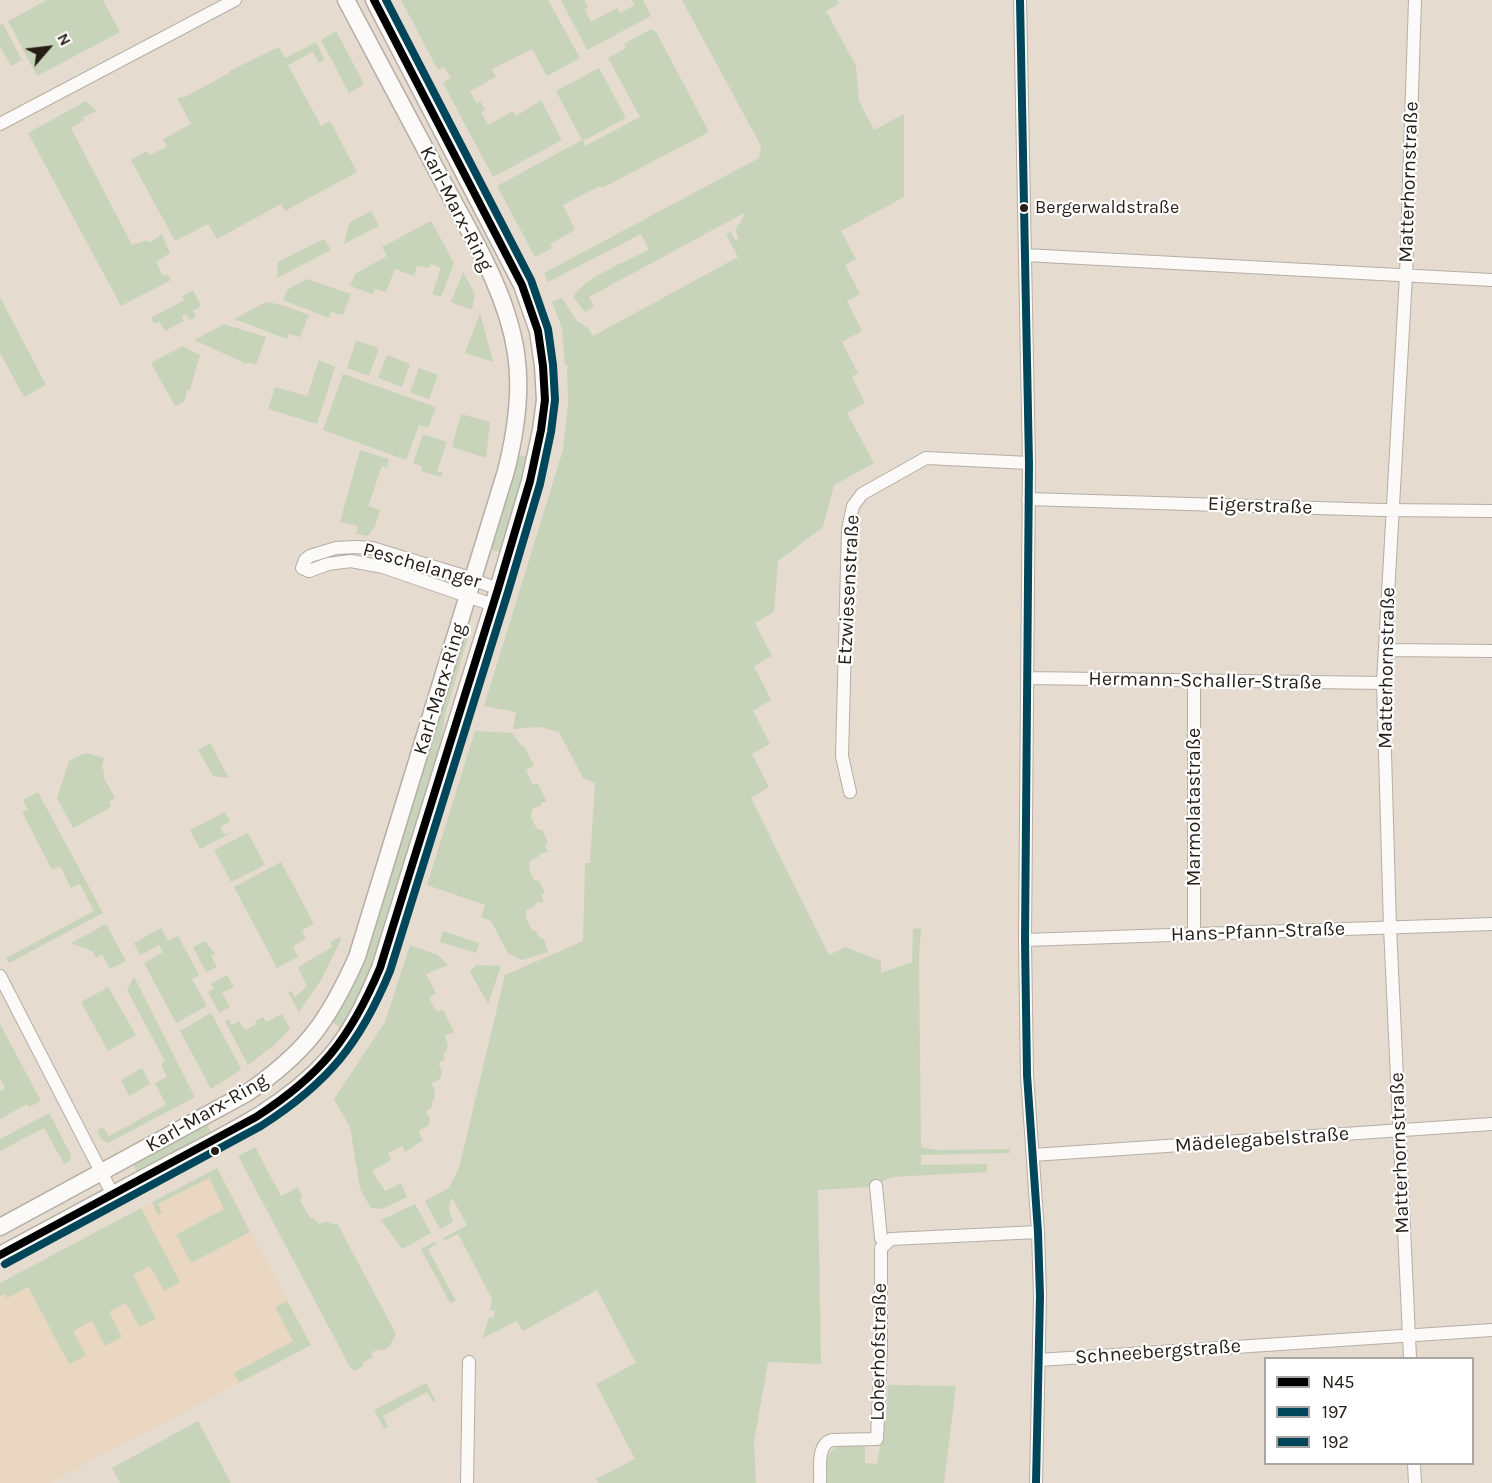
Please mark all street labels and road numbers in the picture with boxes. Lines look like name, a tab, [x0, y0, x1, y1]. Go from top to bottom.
street label: Matterhornstraße	[1394, 101, 1424, 263]
street label: Karl-Marx-Ring	[414, 143, 498, 275]
street label: Eigerstraße	[1207, 492, 1313, 520]
street label: Etzwiesenstraße	[833, 514, 865, 666]
street label: Peschelanger	[360, 538, 484, 594]
street label: Matterhornstraße	[1374, 587, 1400, 749]
street label: Karl-Marx-Ring	[409, 620, 471, 758]
street label: Hermann-Schaller-Straße	[1088, 667, 1322, 695]
street label: Marmolatastraße	[1182, 728, 1206, 886]
street label: Hans-Pfann-Straße	[1170, 917, 1346, 947]
street label: Karl-Marx-Ring	[142, 1068, 272, 1158]
street label: Matterhornstraße	[1385, 1072, 1415, 1234]
street label: Mädelegabelstraße	[1174, 1122, 1350, 1158]
street label: Loherhofstraße	[866, 1283, 892, 1421]
street label: Schneebergstraße	[1074, 1334, 1242, 1370]

